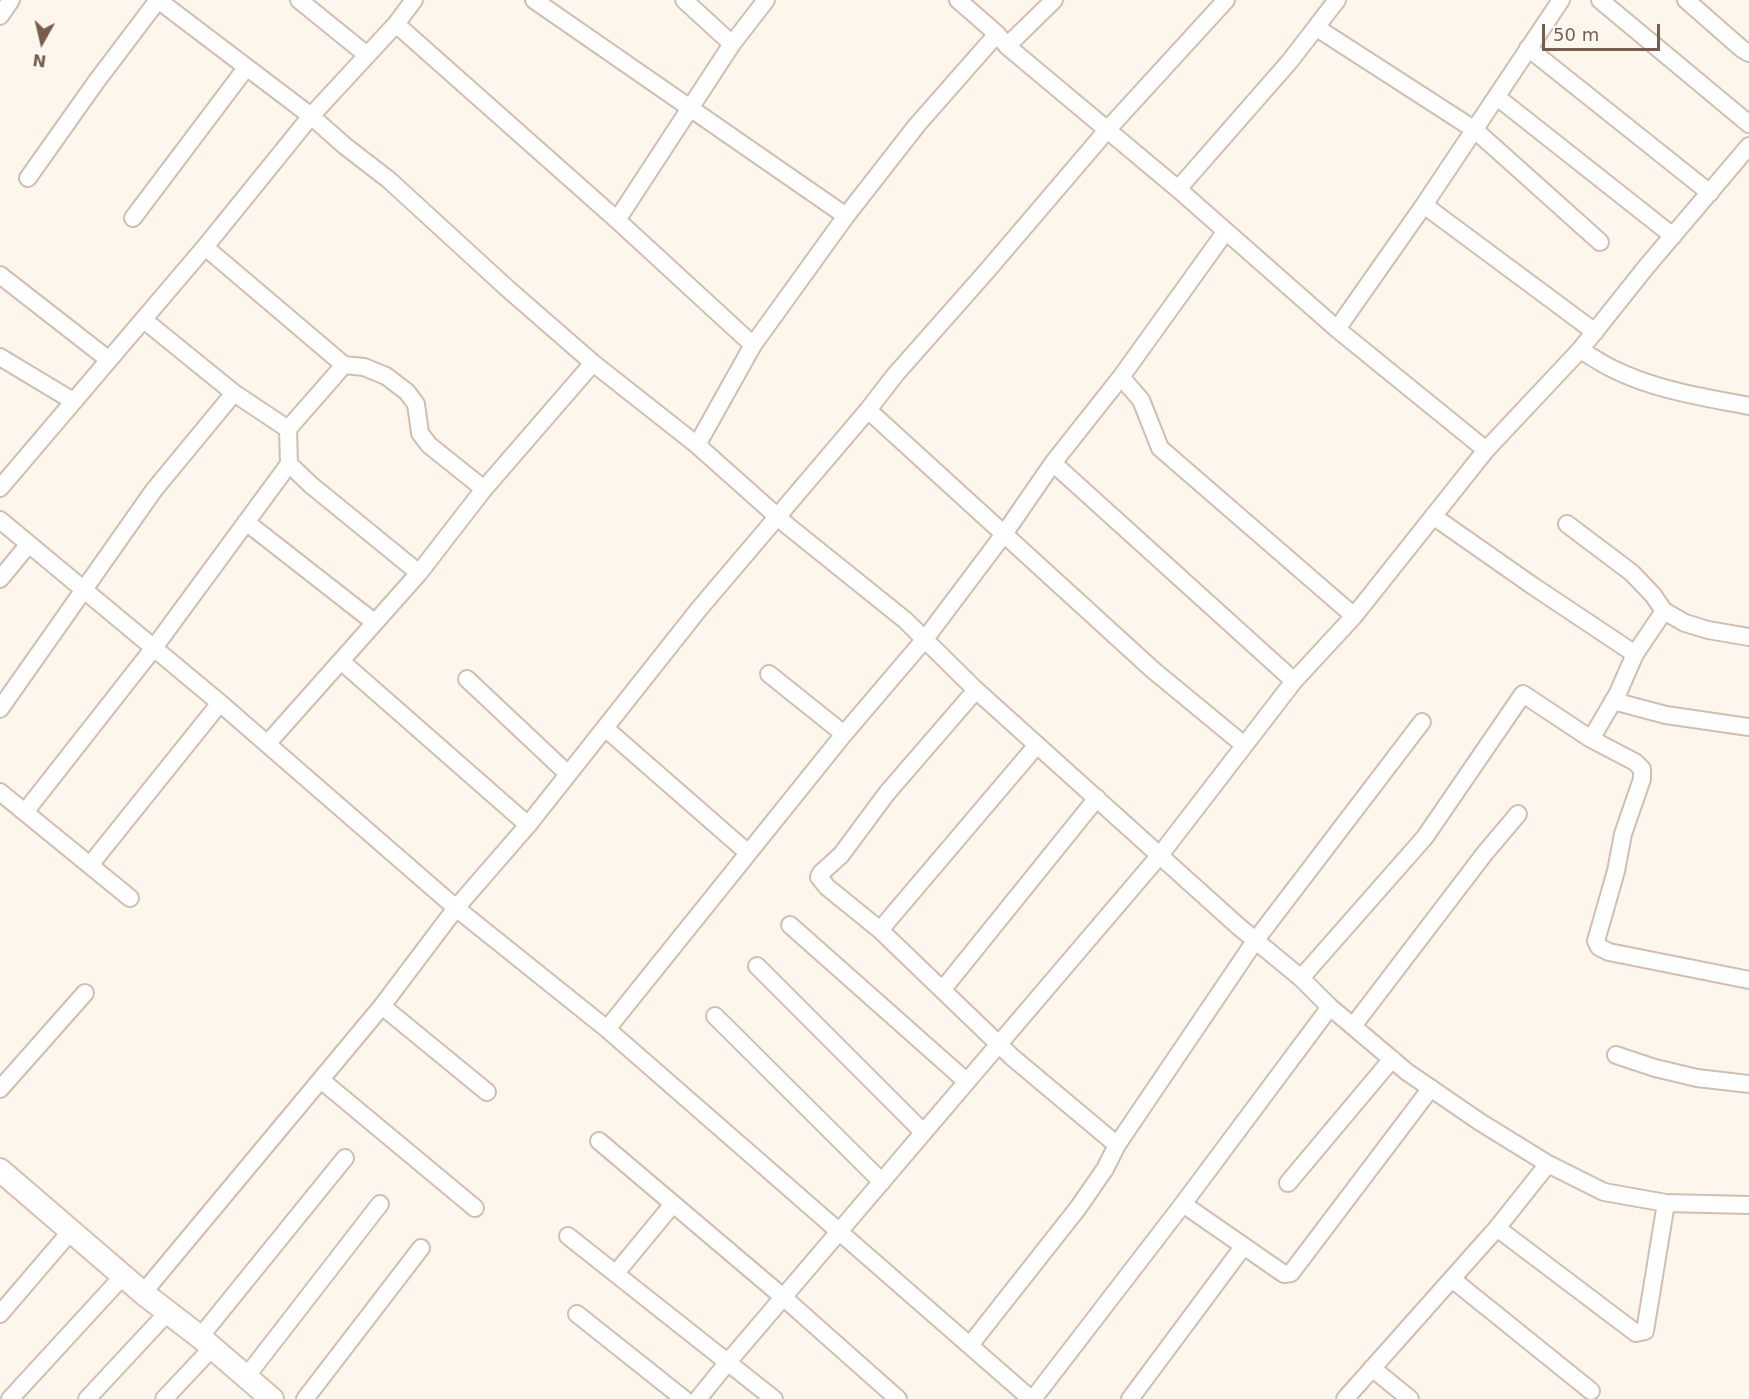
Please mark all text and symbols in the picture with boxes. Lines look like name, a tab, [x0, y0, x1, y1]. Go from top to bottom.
north arrow	[12, 12, 72, 72]
scale bar	[1545, 12, 1664, 50]
text: 50 m	[1553, 24, 1599, 45]
text: N	[31, 50, 47, 71]

